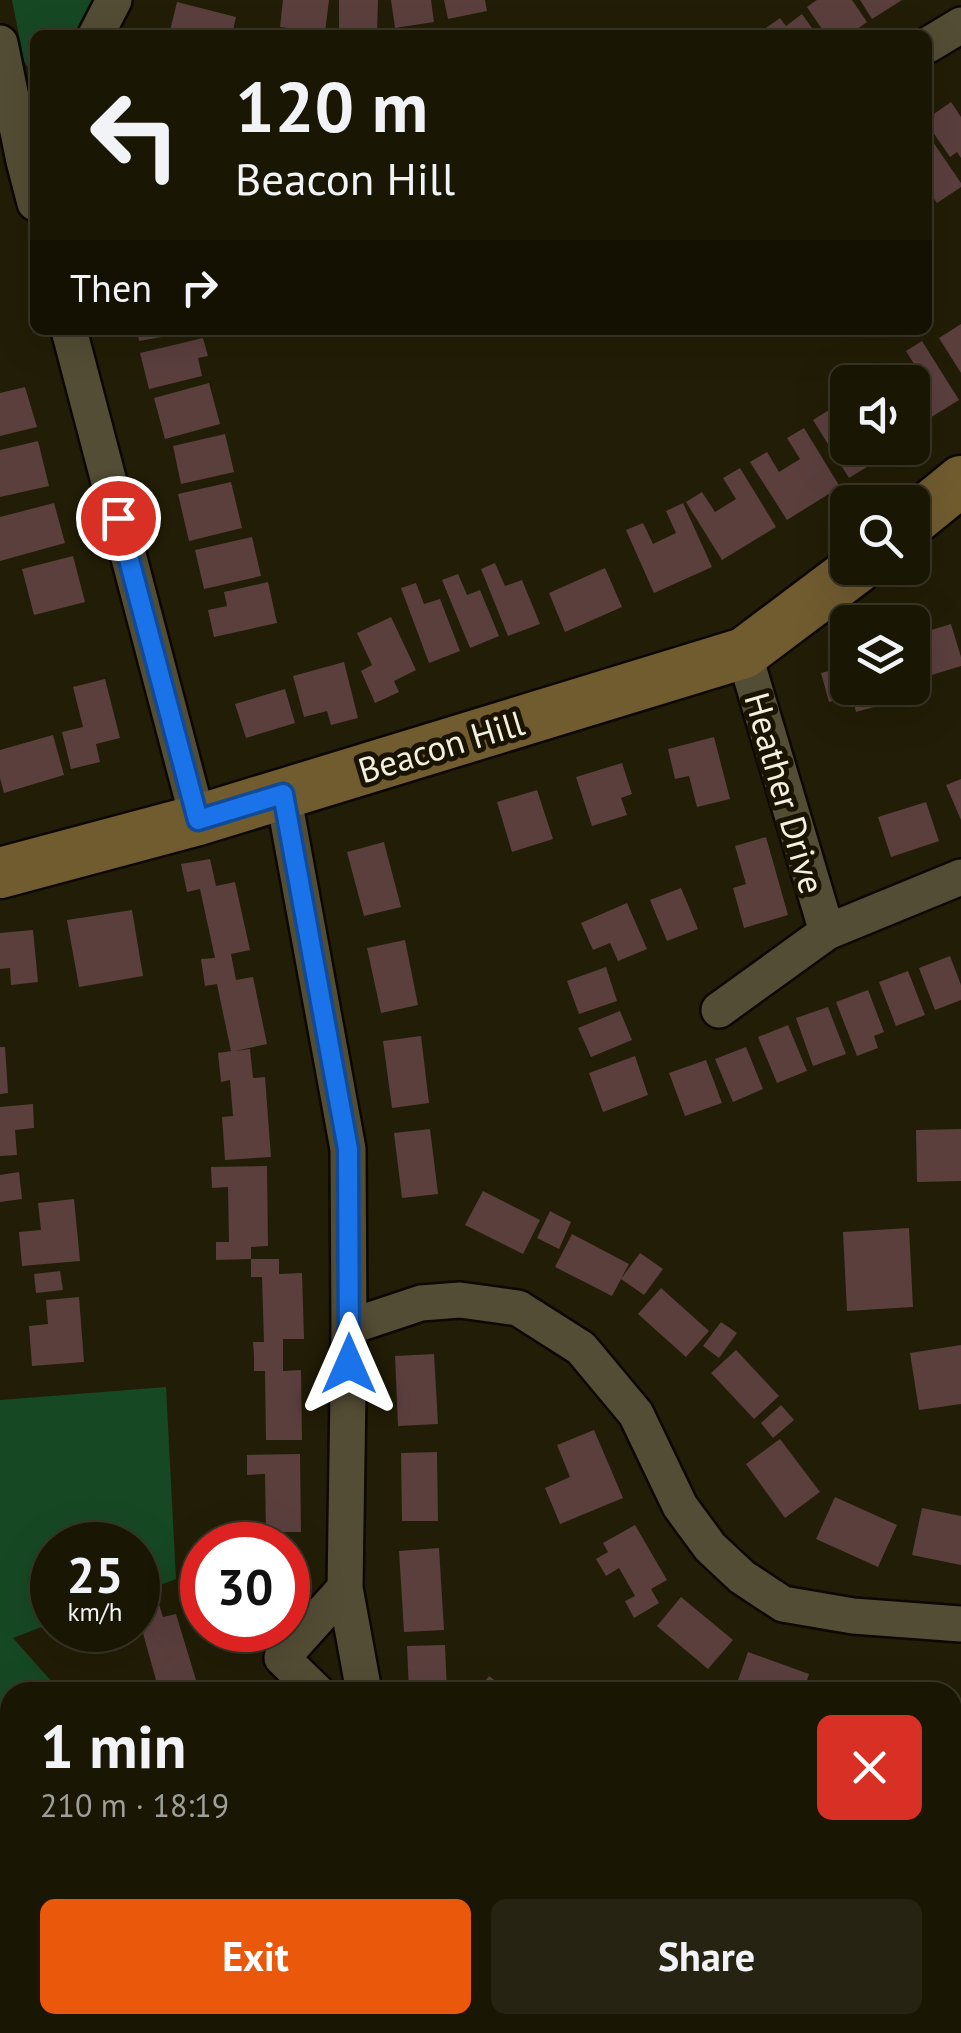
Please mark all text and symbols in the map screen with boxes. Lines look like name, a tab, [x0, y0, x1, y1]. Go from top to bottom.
text: 120 m	[235, 61, 428, 151]
icon: left	[70, 70, 200, 200]
text: Beacon Hill	[235, 149, 455, 207]
icon: right	[172, 260, 227, 315]
text: Then	[70, 263, 152, 312]
map controls	[830, 365, 930, 705]
button: sound	[830, 365, 930, 465]
pin	[76, 476, 161, 561]
button: search	[830, 485, 930, 585]
icon: arrive	[91, 491, 146, 546]
button: layers	[830, 605, 930, 705]
street label: Heather Drive	[734, 687, 836, 899]
street label: Beacon Hill	[352, 699, 530, 793]
position arrow	[297, 1312, 401, 1416]
speed limit sign: 30	[180, 1522, 310, 1652]
text: 25	[67, 1542, 123, 1607]
text: km/h	[68, 1596, 122, 1628]
text: 1 min	[40, 1707, 186, 1785]
button: close	[817, 1715, 922, 1820]
text: 210 m · 18:19	[40, 1784, 229, 1826]
button: Exit	[40, 1899, 471, 2014]
button: Share	[491, 1899, 922, 2014]

